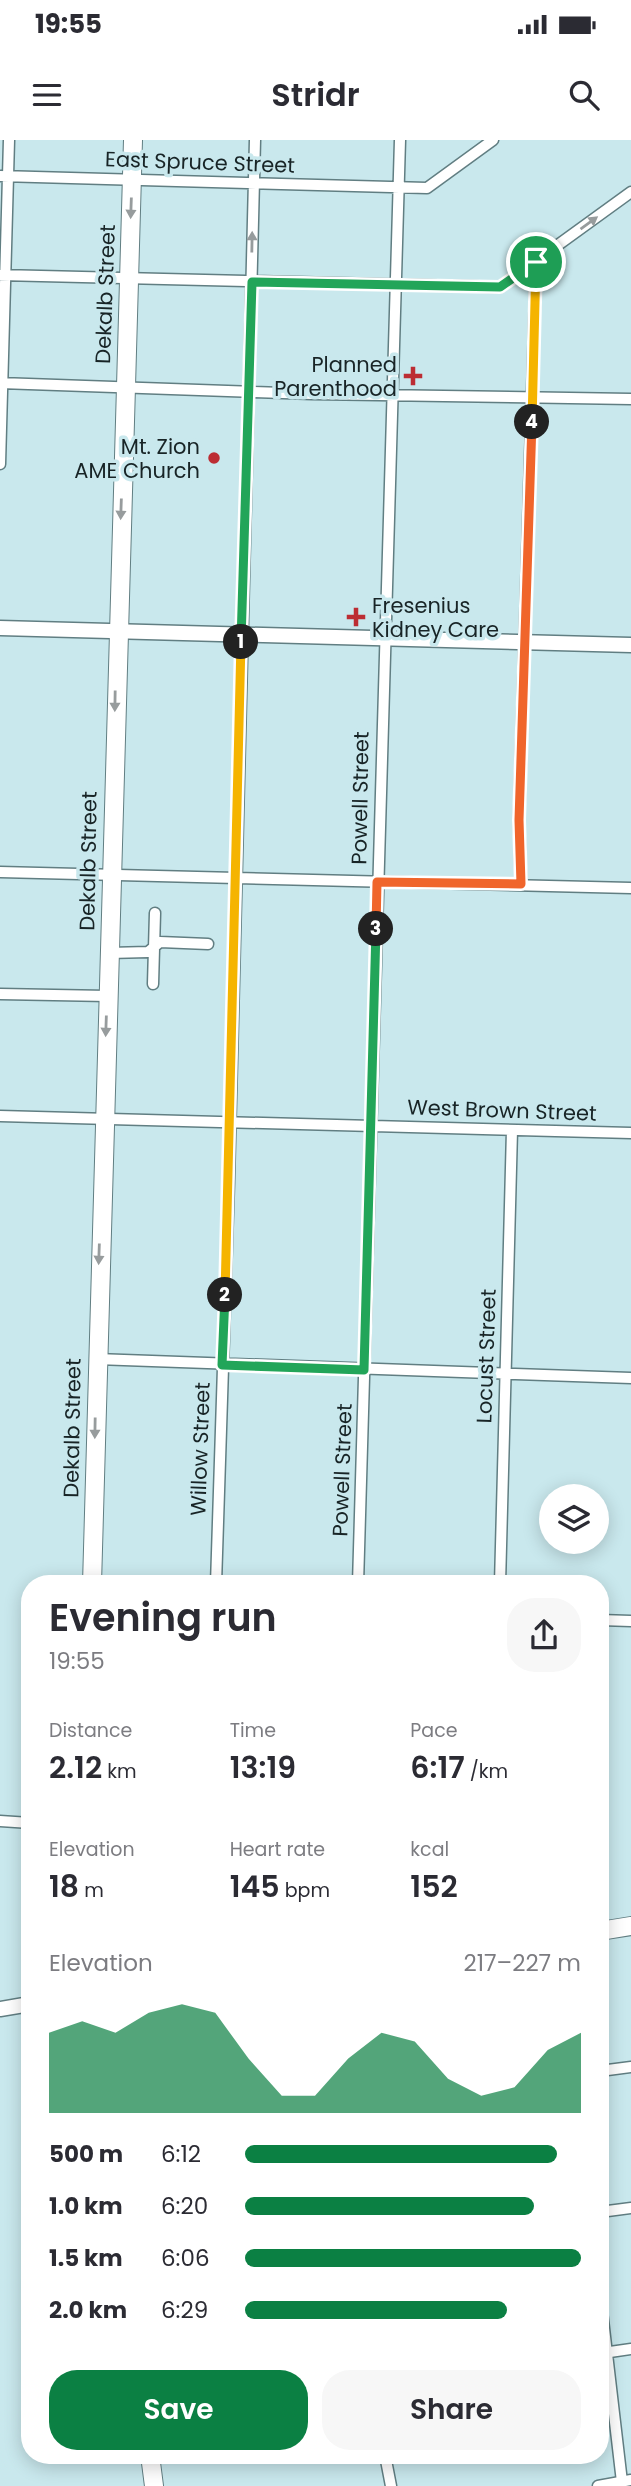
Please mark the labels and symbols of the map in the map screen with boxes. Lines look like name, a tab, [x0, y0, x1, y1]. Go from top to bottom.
street label: East Spruce Street	[105, 144, 295, 180]
one-way arrow	[125, 197, 136, 219]
one-way arrow	[580, 216, 598, 230]
street label: Dekalb Street	[88, 224, 122, 364]
one-way arrow	[247, 231, 258, 253]
pin	[506, 232, 566, 292]
place label: Planned Parenthood	[274, 350, 397, 403]
marker: Planned Parenthood	[403, 366, 423, 386]
pin: 4	[514, 404, 550, 440]
place label: Mt. Zion AME Church	[74, 432, 200, 485]
marker: Mt. Zion AME Church	[206, 450, 222, 466]
one-way arrow	[115, 498, 127, 520]
place label: Fresenius Kidney Care	[372, 591, 499, 644]
marker: Fresenius Kidney Care	[346, 607, 366, 627]
pin: 1	[224, 624, 258, 660]
one-way arrow	[109, 690, 121, 712]
street label: Powell Street	[344, 731, 376, 865]
street label: Dekalb Street	[72, 791, 104, 931]
pin: 3	[358, 912, 394, 946]
one-way arrow	[101, 1015, 112, 1037]
street label: West Brown Street	[407, 1092, 597, 1128]
one-way arrow	[93, 1243, 105, 1265]
pin: 2	[208, 1278, 243, 1312]
street label: Locust Street	[469, 1288, 503, 1424]
street label: Dekalb Street	[56, 1358, 88, 1498]
street label: Willow Street	[183, 1382, 217, 1516]
street label: Powell Street	[325, 1403, 359, 1537]
one-way arrow	[89, 1417, 101, 1439]

